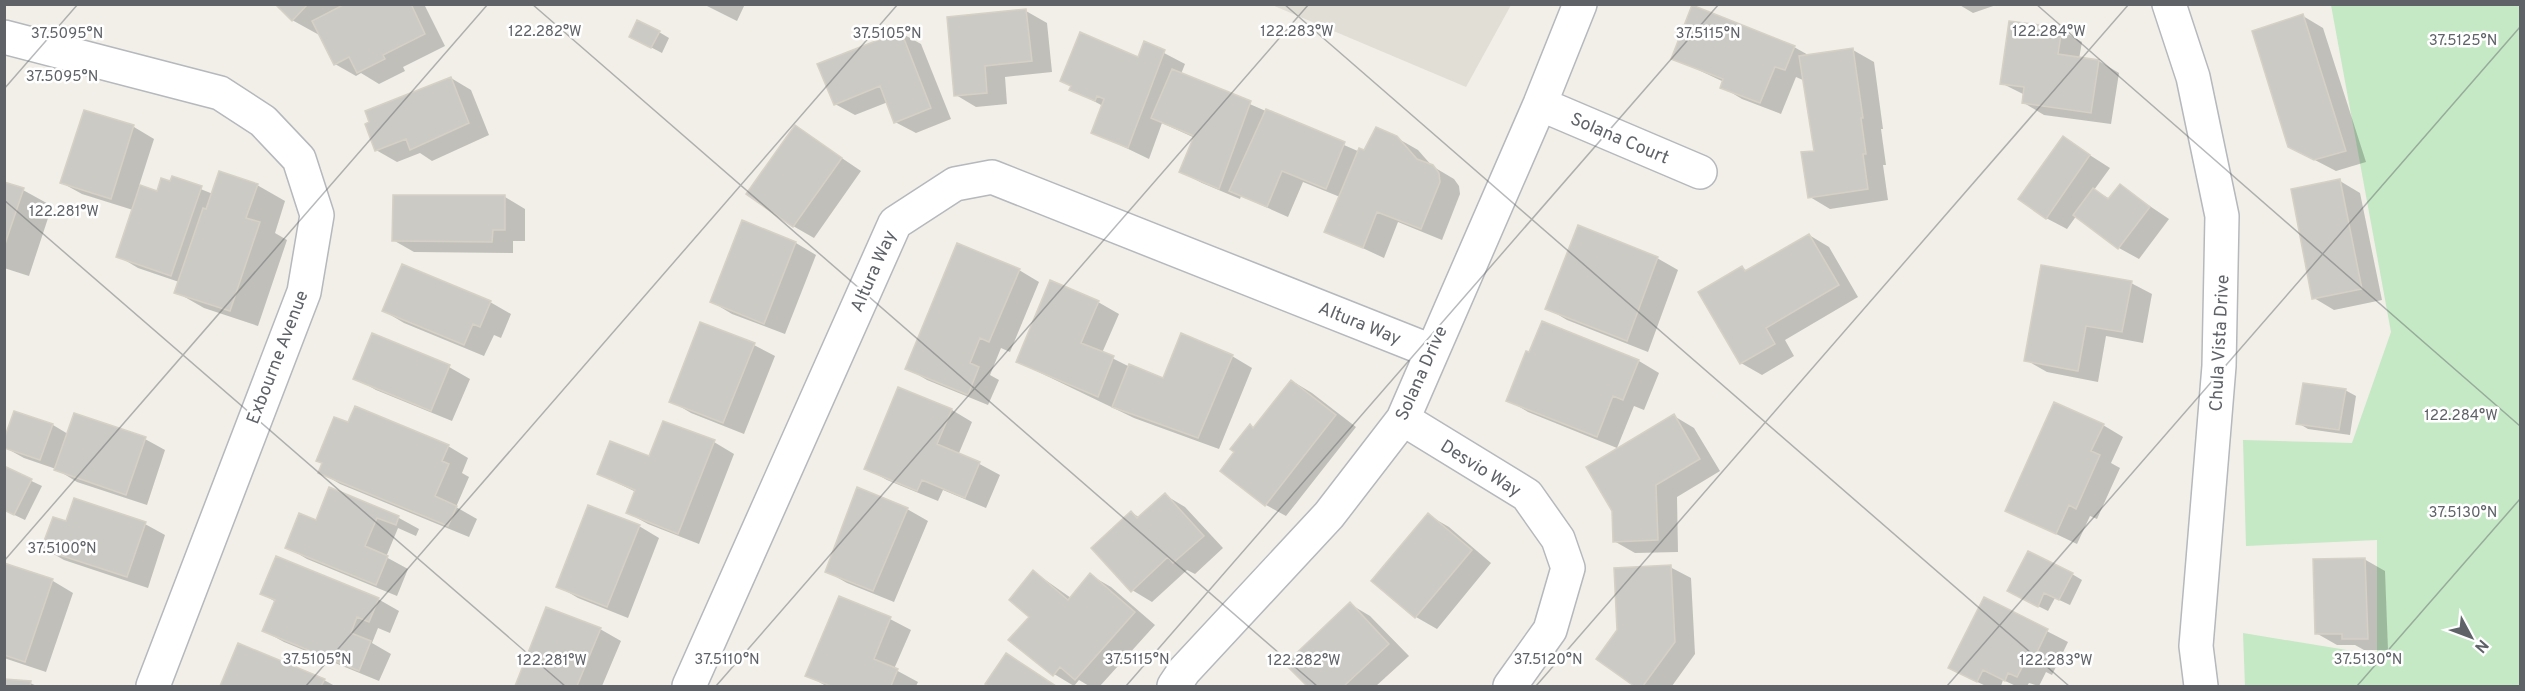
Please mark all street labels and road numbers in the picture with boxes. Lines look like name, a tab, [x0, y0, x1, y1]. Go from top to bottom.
street label: Solana Court	[1567, 108, 1672, 170]
street label: Altura Way	[846, 227, 903, 316]
street label: Chula Vista Drive	[2205, 274, 2236, 412]
street label: Exbourne Avenue	[242, 287, 314, 428]
street label: Altura Way	[1315, 297, 1404, 351]
street label: Solana Drive	[1391, 323, 1454, 425]
street label: Desvio Way	[1435, 435, 1525, 503]

